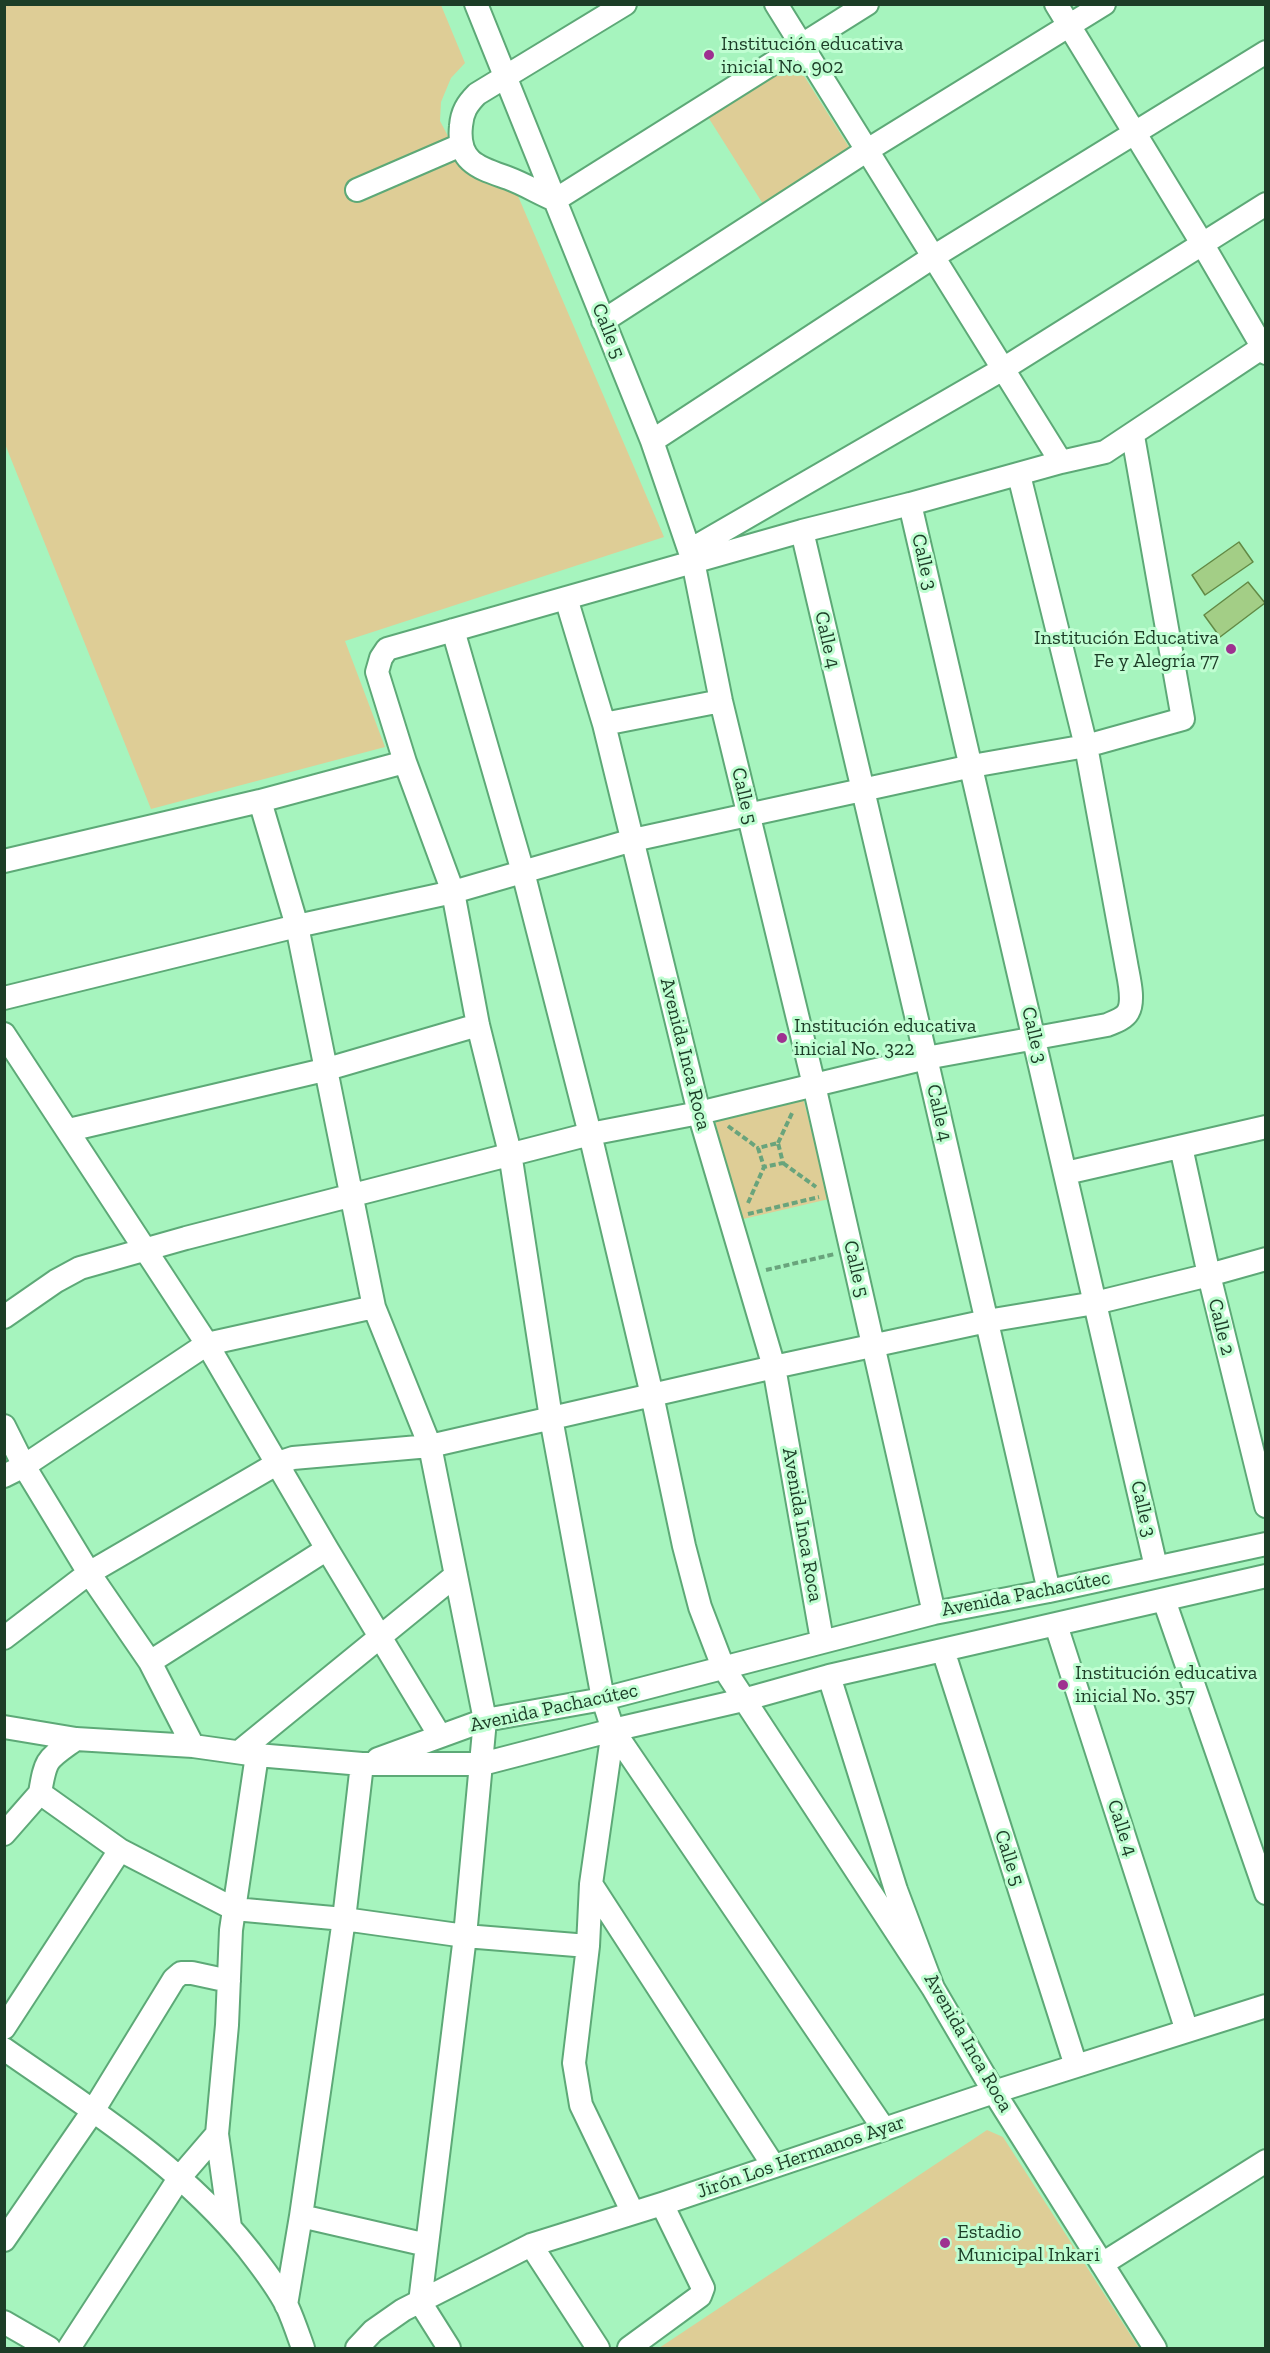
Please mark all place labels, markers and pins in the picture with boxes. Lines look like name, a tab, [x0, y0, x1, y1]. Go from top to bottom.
place label: Institución educativa inicial No. 902	[721, 32, 904, 79]
marker: Institución educativa inicial No. 902	[702, 48, 716, 62]
place label: Institución Educativa Fe y Alegría 77	[1034, 626, 1219, 673]
marker: Institución Educativa Fe y Alegría 77	[1224, 642, 1238, 656]
place label: Institución educativa inicial No. 322	[794, 1014, 977, 1061]
marker: Institución educativa inicial No. 322	[775, 1031, 789, 1045]
place label: Institución educativa inicial No. 357	[1075, 1661, 1258, 1708]
marker: Institución educativa inicial No. 357	[1056, 1678, 1070, 1692]
place label: Estadio Municipal Inkari	[957, 2220, 1100, 2267]
marker: Estadio Municipal Inkari	[938, 2236, 952, 2250]

